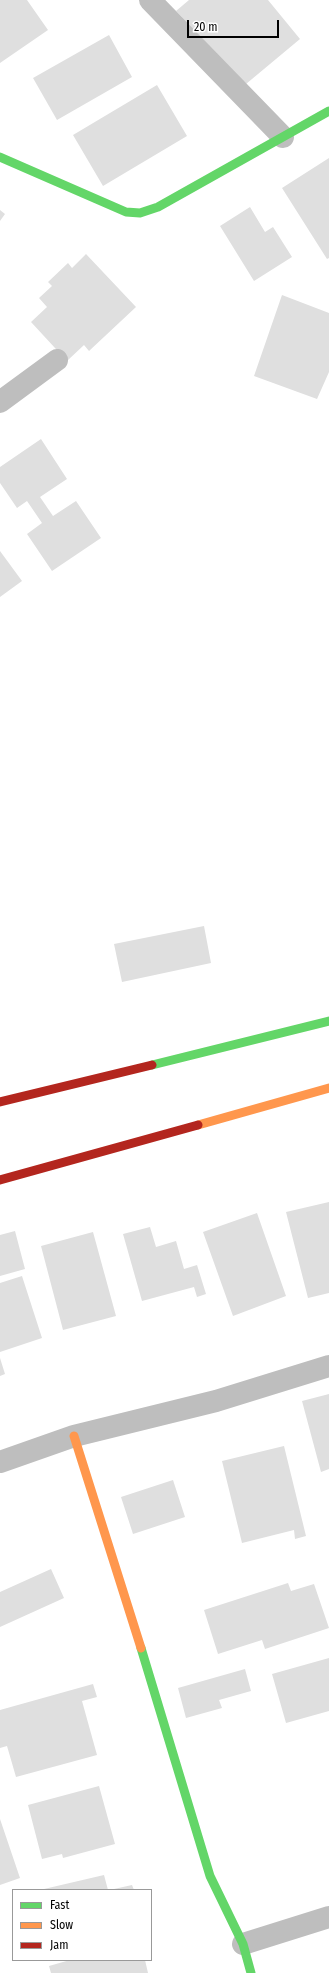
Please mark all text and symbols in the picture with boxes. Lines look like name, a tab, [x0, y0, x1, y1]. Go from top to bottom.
scale bar	[189, 12, 281, 38]
text: 20 m	[194, 20, 218, 34]
legend	[12, 1889, 152, 1961]
text: Fast	[50, 1898, 69, 1912]
text: Slow	[50, 1918, 73, 1932]
text: Jam	[50, 1938, 68, 1952]

